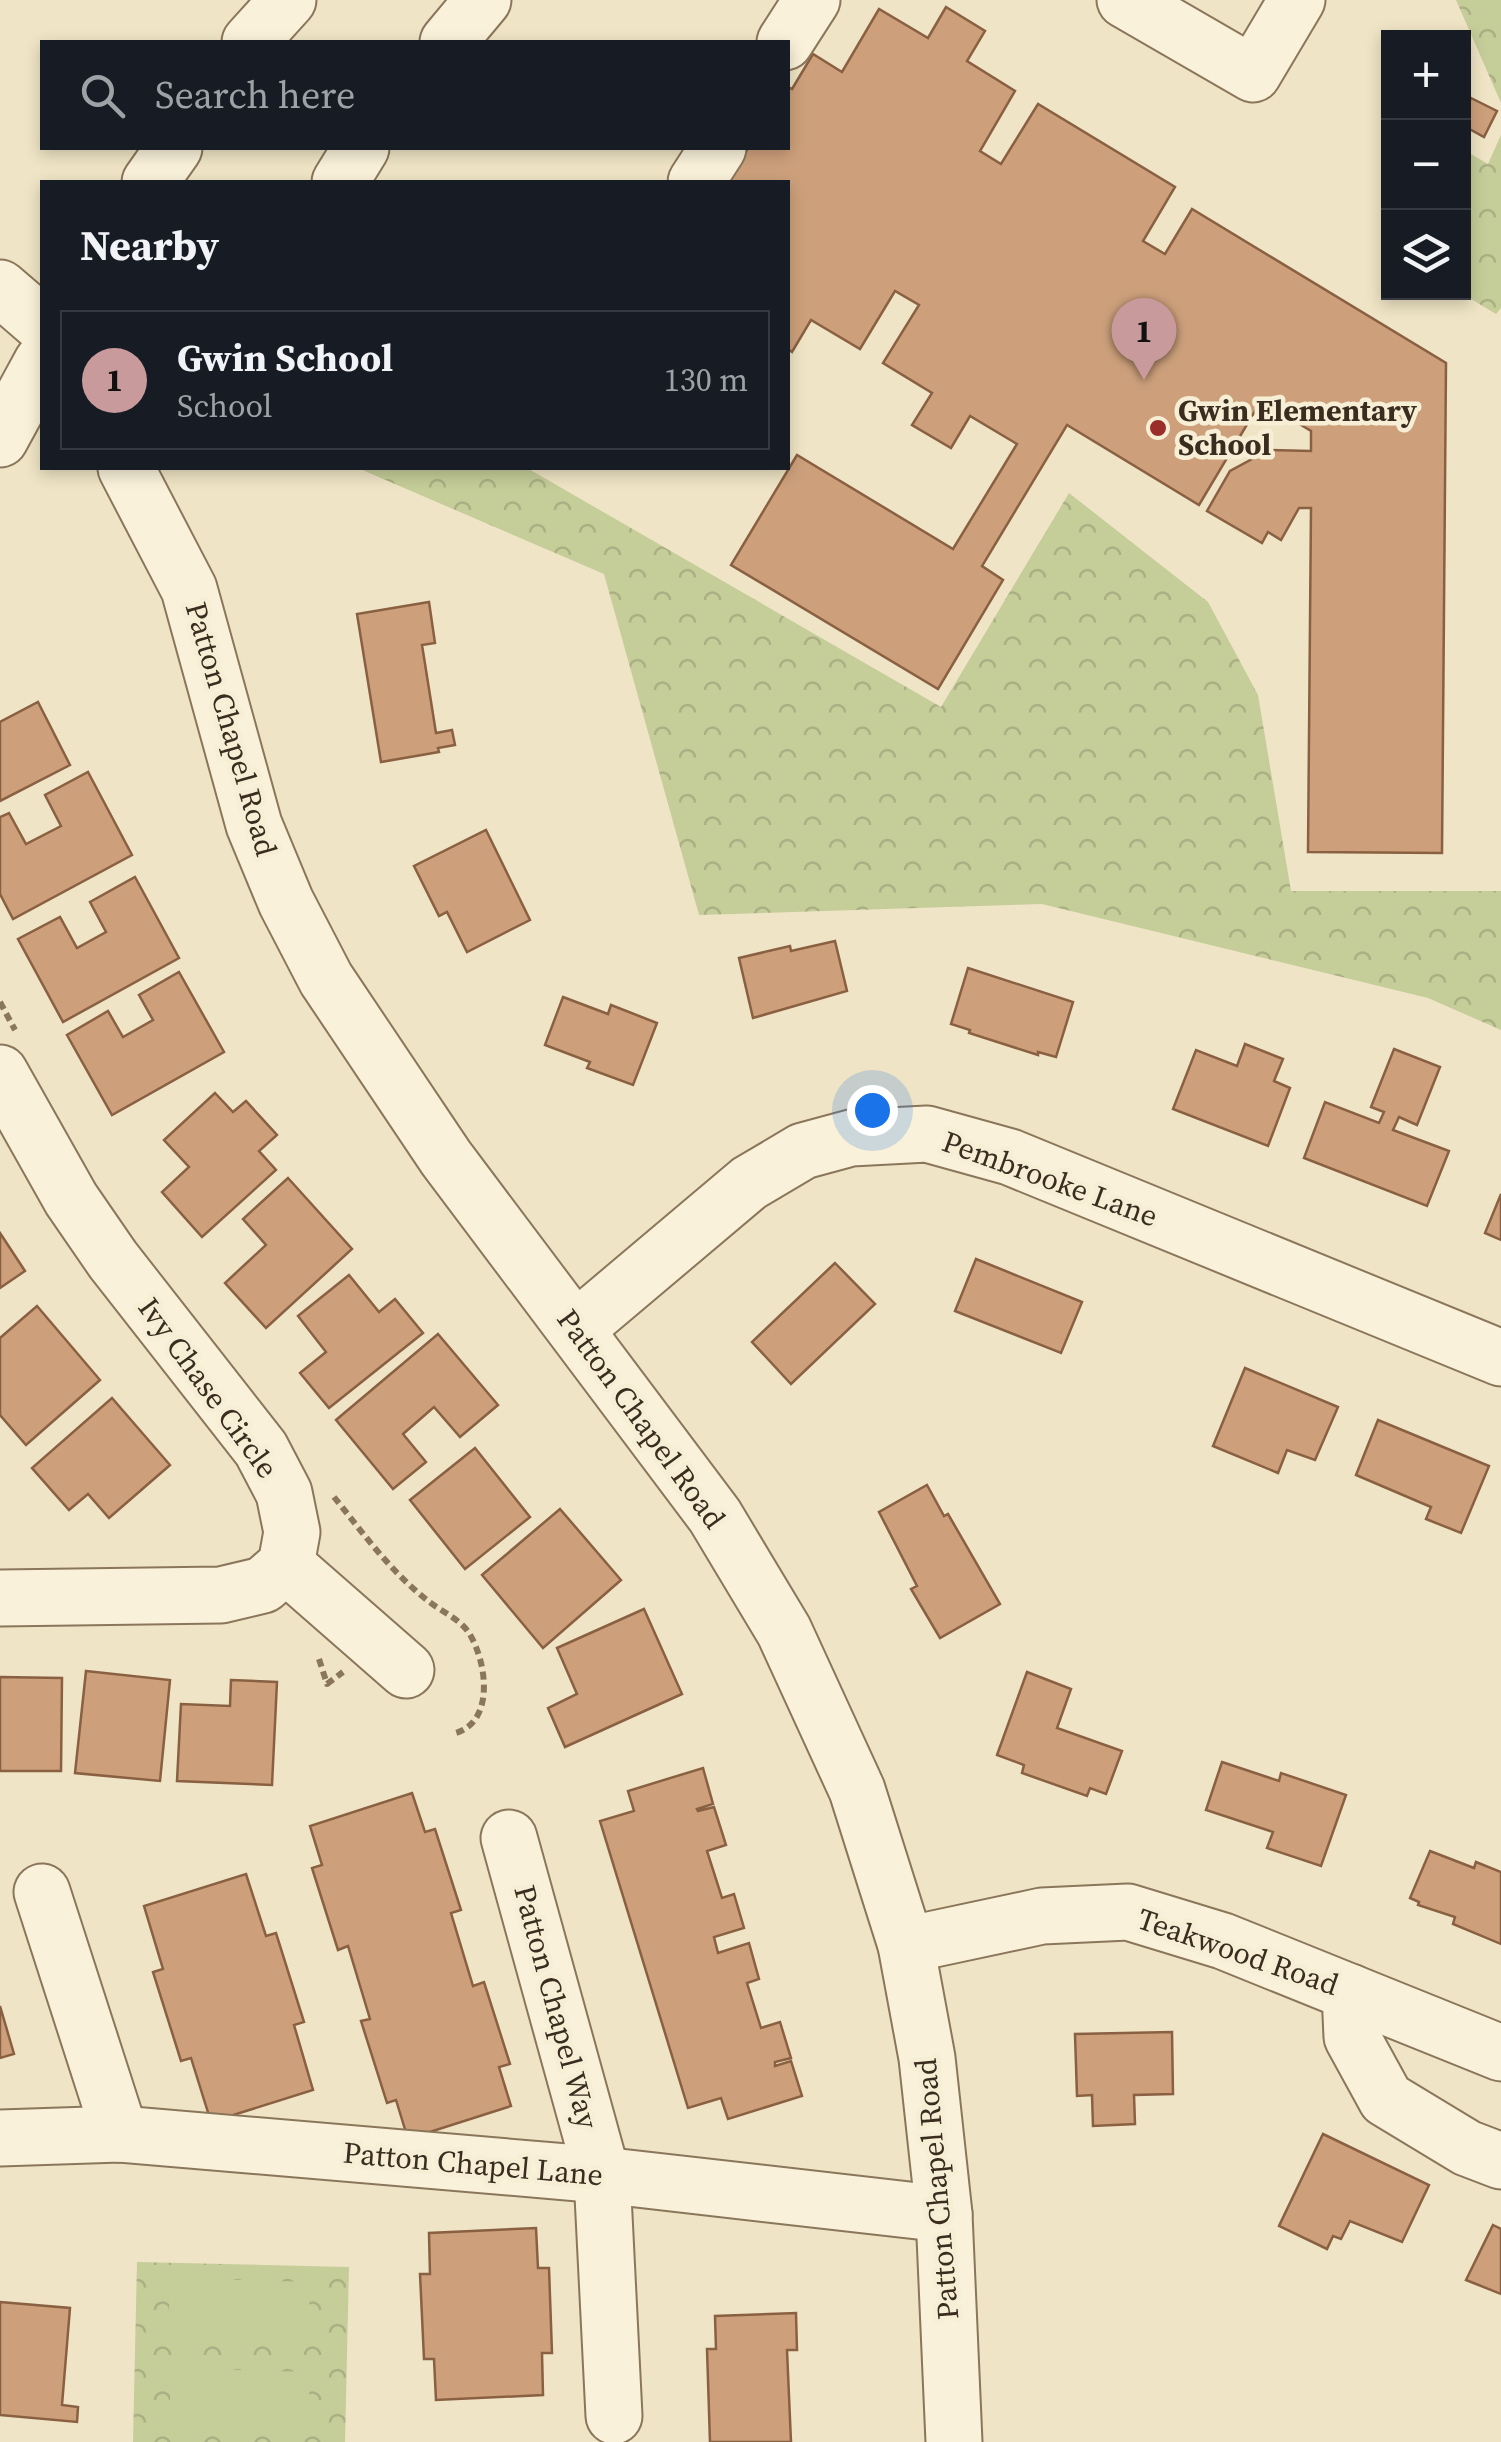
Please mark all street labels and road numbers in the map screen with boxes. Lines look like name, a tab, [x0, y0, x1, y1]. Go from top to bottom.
street label: Patton Chapel Road	[176, 597, 287, 861]
street label: Pembrooke Lane	[937, 1121, 1164, 1236]
street label: Ivy Chase Circle	[129, 1289, 288, 1486]
street label: Patton Chapel Road	[548, 1301, 735, 1537]
street label: Patton Chapel Way	[504, 1881, 609, 2134]
street label: Teakwood Road	[1132, 1898, 1344, 2005]
street label: Patton Chapel Road	[905, 2057, 968, 2322]
street label: Patton Chapel Lane	[341, 2132, 605, 2195]

